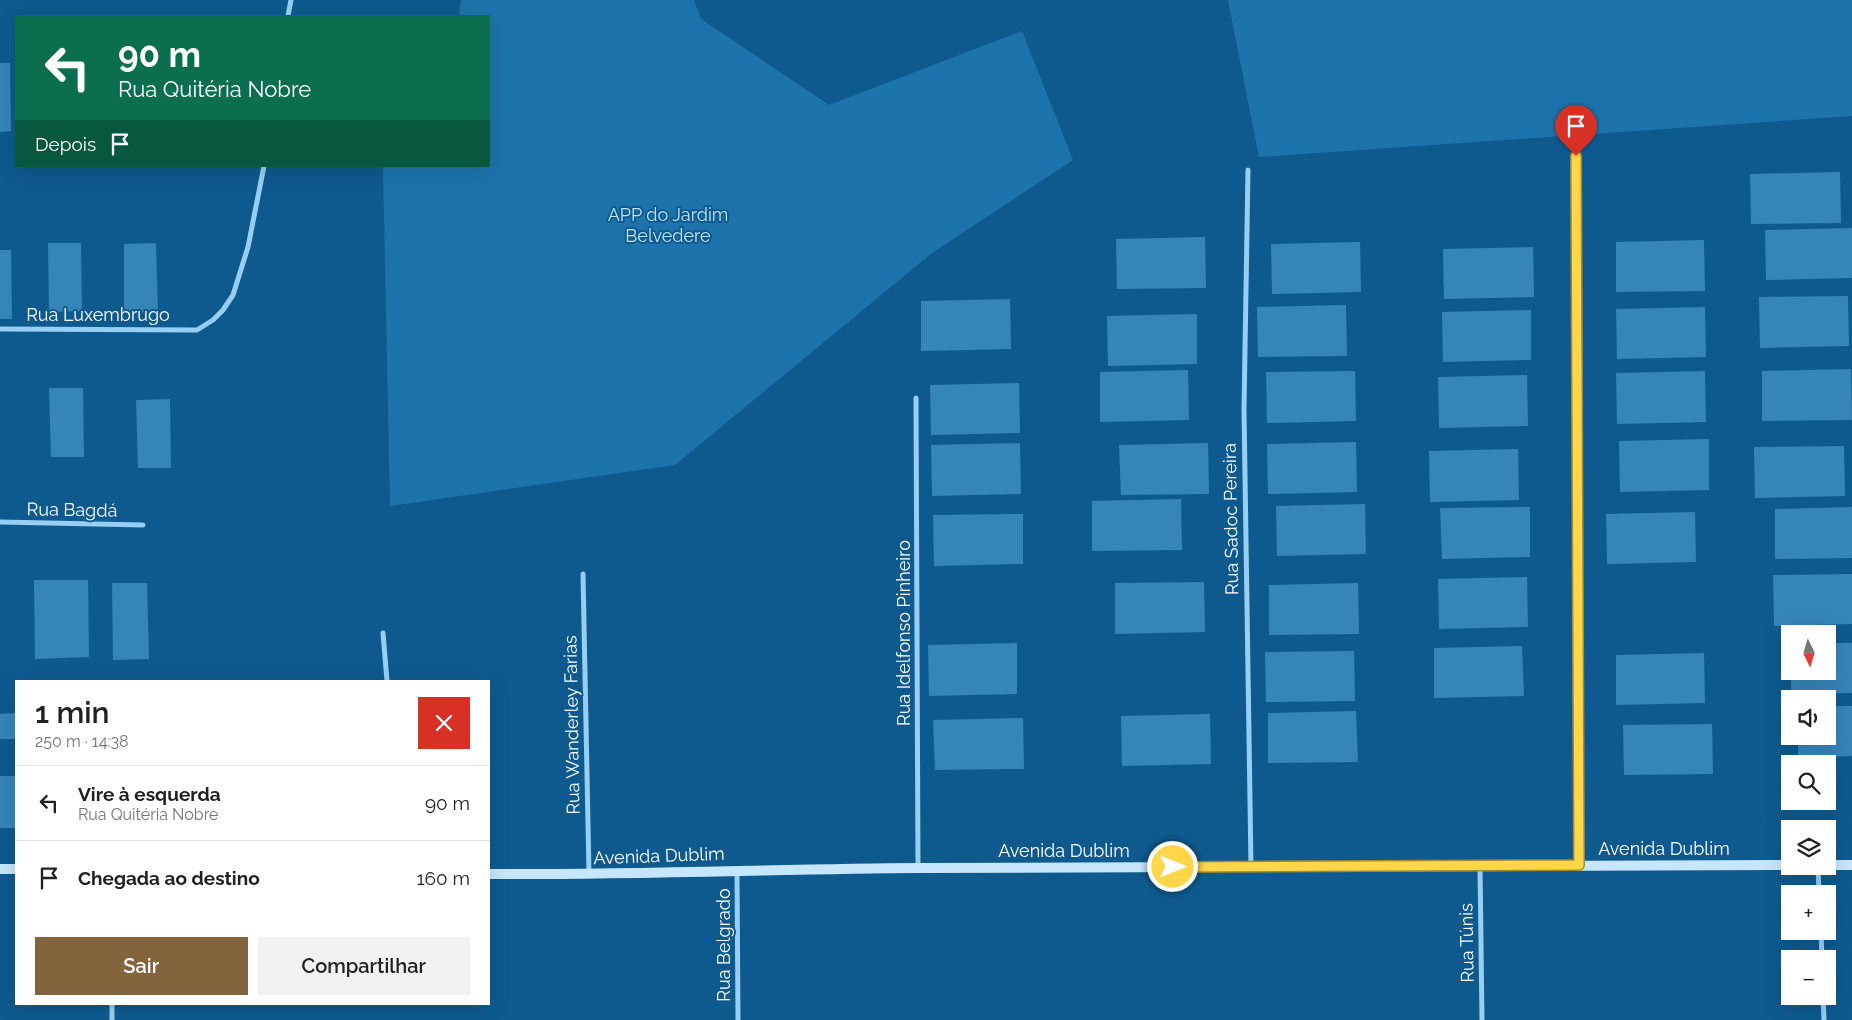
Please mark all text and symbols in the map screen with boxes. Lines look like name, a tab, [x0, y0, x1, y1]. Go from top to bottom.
text: 90 m	[118, 34, 201, 75]
icon: left	[35, 35, 100, 100]
text: Rua Quitéria Nobre	[118, 76, 311, 102]
pin	[1555, 105, 1597, 156]
icon: arrive	[1562, 112, 1590, 140]
icon: arrive	[106, 130, 134, 158]
text: Depois	[35, 133, 96, 155]
park label: APP do Jardim Belvedere	[608, 204, 728, 246]
street label: Rua Luxembrugo	[26, 304, 170, 325]
street label: Rua Sadoc Pereira	[1219, 443, 1242, 595]
street label: Rua Bagdá	[27, 498, 118, 521]
street label: Rua Idelfonso Pinheiro	[893, 540, 914, 726]
north arrow	[1781, 625, 1836, 680]
map controls	[1781, 625, 1836, 1005]
street label: Rua Wanderley Farias	[559, 635, 584, 815]
button: sound	[1781, 690, 1836, 745]
text: 1 min	[35, 695, 110, 730]
button: close	[418, 697, 470, 749]
text: 250 m · 14:38	[35, 732, 128, 751]
button: search	[1781, 755, 1836, 810]
text: Vire à esquerda	[78, 783, 221, 805]
icon: left	[35, 789, 63, 817]
text: 90 m	[425, 792, 470, 814]
text: Rua Quitéria Nobre	[78, 805, 218, 824]
button: layers	[1781, 820, 1836, 875]
street label: Avenida Dublim	[1598, 838, 1730, 859]
street label: Avenida Dublim	[998, 840, 1130, 861]
position arrow	[1146, 840, 1198, 892]
street label: Avenida Dublim	[593, 843, 725, 868]
icon: arrive	[35, 864, 63, 892]
text: Chegada ao destino	[78, 867, 260, 889]
text: 160 m	[416, 867, 470, 889]
button: +	[1781, 885, 1836, 940]
street label: Rua Belgrado	[713, 888, 734, 1002]
street label: Rua Túnis	[1455, 903, 1478, 983]
button: Sair	[35, 937, 248, 995]
button: Compartilhar	[258, 937, 470, 995]
button: −	[1781, 950, 1836, 1005]

